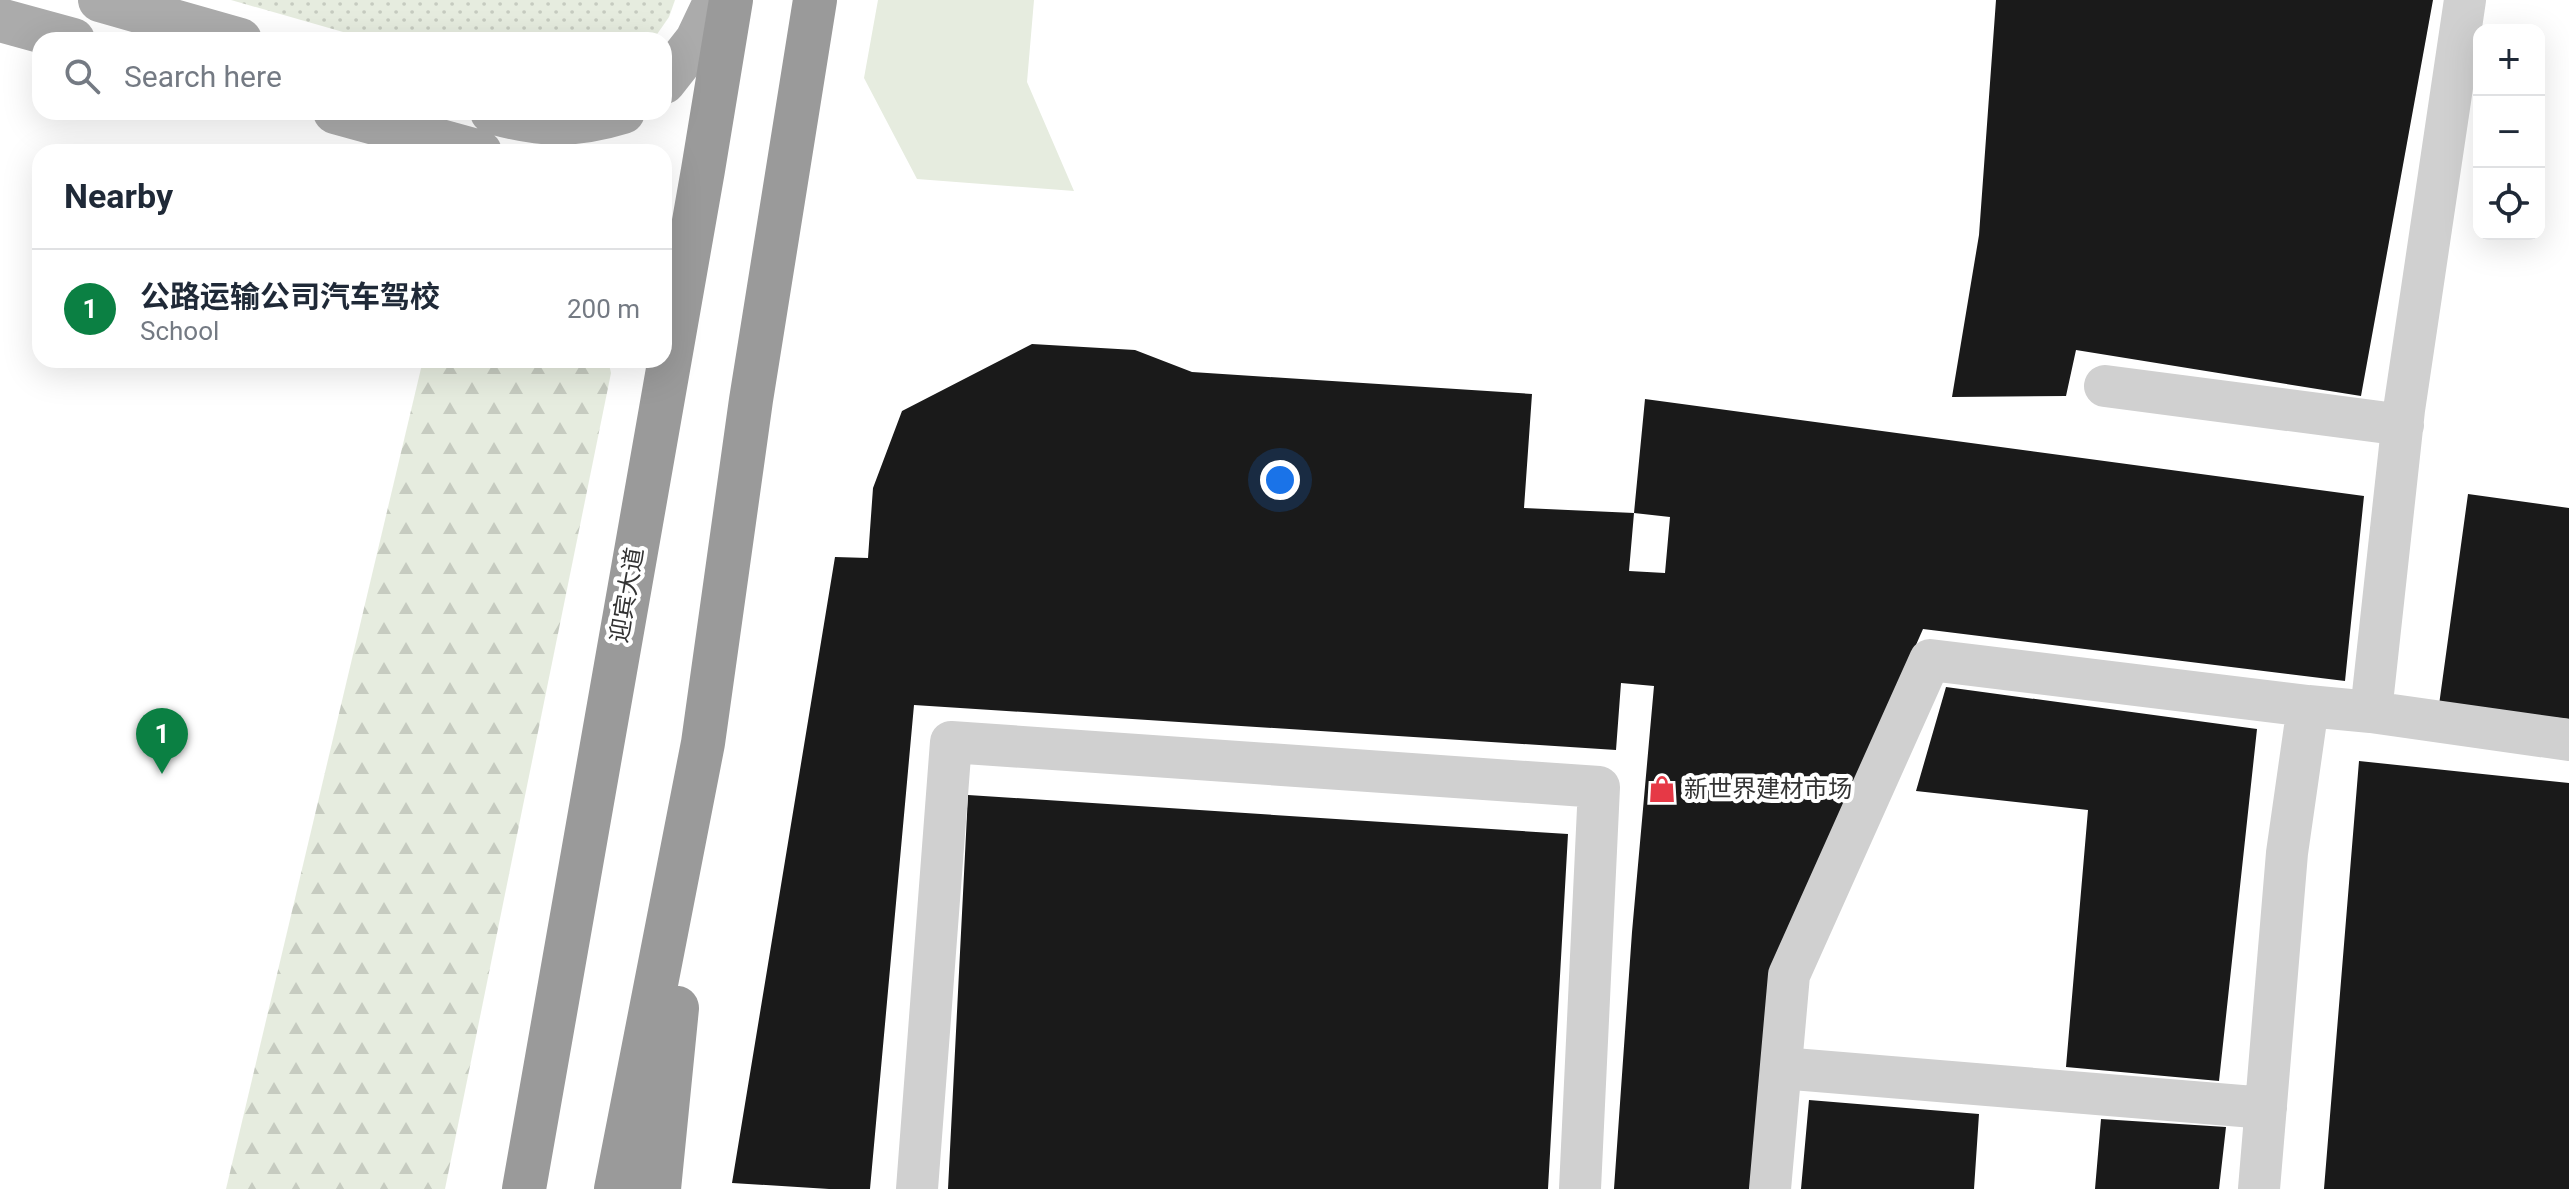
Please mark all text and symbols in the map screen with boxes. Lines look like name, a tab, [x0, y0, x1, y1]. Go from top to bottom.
map controls	[2473, 24, 2545, 240]
button: +	[2473, 24, 2545, 96]
search box	[32, 32, 672, 120]
icon: search	[60, 54, 104, 98]
text: Search here	[124, 59, 282, 94]
button: −	[2473, 96, 2545, 168]
button: locate	[2473, 168, 2545, 240]
text: Nearby	[64, 176, 173, 216]
text: 公路运输公司汽车驾校	[140, 279, 440, 314]
text: 1	[83, 294, 97, 324]
text: 200 m	[567, 294, 640, 324]
text: School	[140, 316, 219, 346]
your location	[1260, 460, 1300, 500]
street label: 迎宾大道	[605, 545, 649, 645]
pin: 1	[136, 708, 188, 774]
shop icon: 新世界建材市场	[1647, 774, 1677, 804]
place label: 新世界建材市场	[1684, 775, 1852, 803]

